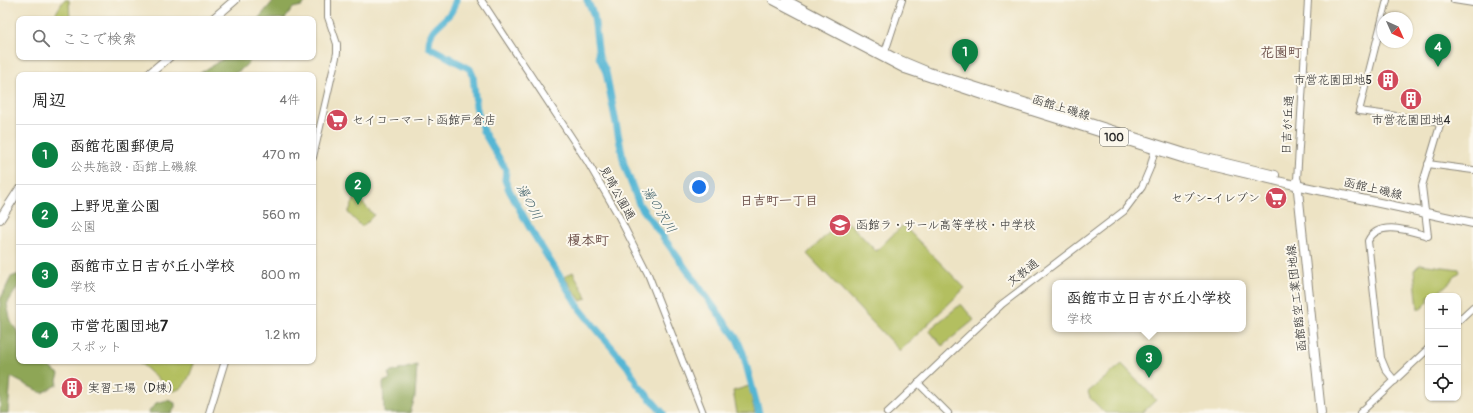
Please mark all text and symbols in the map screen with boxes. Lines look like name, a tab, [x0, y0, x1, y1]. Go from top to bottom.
north arrow	[1377, 12, 1413, 48]
search box	[16, 16, 316, 60]
icon: search	[30, 27, 52, 49]
text: ここで検索	[62, 30, 137, 49]
pin: 4	[1425, 34, 1451, 67]
pin: 1	[952, 39, 978, 72]
district label: 花園町	[1260, 44, 1302, 61]
building icon: 市営花園団地5	[1375, 67, 1401, 93]
place label: 市営花園団地5	[1293, 73, 1372, 88]
building icon: 市営花園団地4	[1398, 86, 1424, 112]
text: 周辺	[32, 90, 66, 111]
text: 4件	[279, 92, 300, 108]
street label: 函館上磯線	[1030, 92, 1092, 124]
street label: 日吉が丘通	[1279, 95, 1297, 155]
supermarket icon: セイコーマート函館戸倉店	[324, 107, 350, 133]
place label: セイコーマート函館戸倉店	[352, 113, 496, 128]
place label: 市営花園団地4	[1372, 113, 1451, 128]
road number: 100	[1100, 128, 1128, 146]
text: 函館花園郵便局	[70, 137, 175, 156]
text: 1	[42, 147, 48, 163]
text: 470 m	[262, 147, 300, 163]
text: 公共施設 · 函館上磯線	[70, 159, 197, 175]
street label: 見晴公園通	[596, 163, 638, 223]
pin: 2	[345, 172, 371, 205]
street label: 函館上磯線	[1342, 175, 1404, 203]
your location	[689, 177, 709, 197]
water label: 湯の川	[513, 181, 545, 223]
water label: 湯の沢川	[638, 184, 680, 236]
supermarket icon: セブン-イレブン	[1263, 185, 1289, 211]
place label: セブン-イレブン	[1171, 191, 1260, 206]
district label: 日吉町一丁目	[740, 193, 818, 209]
text: 上野児童公園	[70, 197, 160, 216]
text: 2	[41, 207, 49, 223]
text: 560 m	[262, 207, 300, 223]
school or university icon: 函館ラ・サール高等学校・中学校	[827, 212, 853, 238]
place label: 函館ラ・サール高等学校・中学校	[856, 218, 1035, 233]
text: 公園	[70, 219, 96, 235]
district label: 榎本町	[567, 232, 609, 249]
street label: 函館臨空工業団地線	[1284, 244, 1310, 352]
street label: 文教通	[1004, 256, 1042, 290]
text: 函館市立日吉が丘小学校	[70, 257, 235, 276]
text: 3	[41, 267, 49, 283]
text: 800 m	[261, 267, 300, 283]
text: 学校	[70, 279, 96, 295]
popup	[1052, 280, 1246, 332]
text: 函館市立日吉が丘小学校	[1066, 289, 1232, 308]
map controls	[1425, 293, 1461, 401]
button: +	[1425, 293, 1461, 329]
text: 学校	[1066, 311, 1093, 327]
text: 市営花園団地7	[70, 317, 168, 336]
text: 4	[41, 327, 49, 343]
text: 1.2 km	[265, 327, 300, 343]
button: −	[1425, 329, 1461, 365]
text: スポット	[70, 339, 122, 355]
pin: 3	[1136, 345, 1162, 378]
button: locate	[1425, 365, 1461, 401]
building icon: 実習工場（D棟）	[59, 375, 85, 401]
place label: 実習工場（D棟）	[88, 381, 180, 396]

